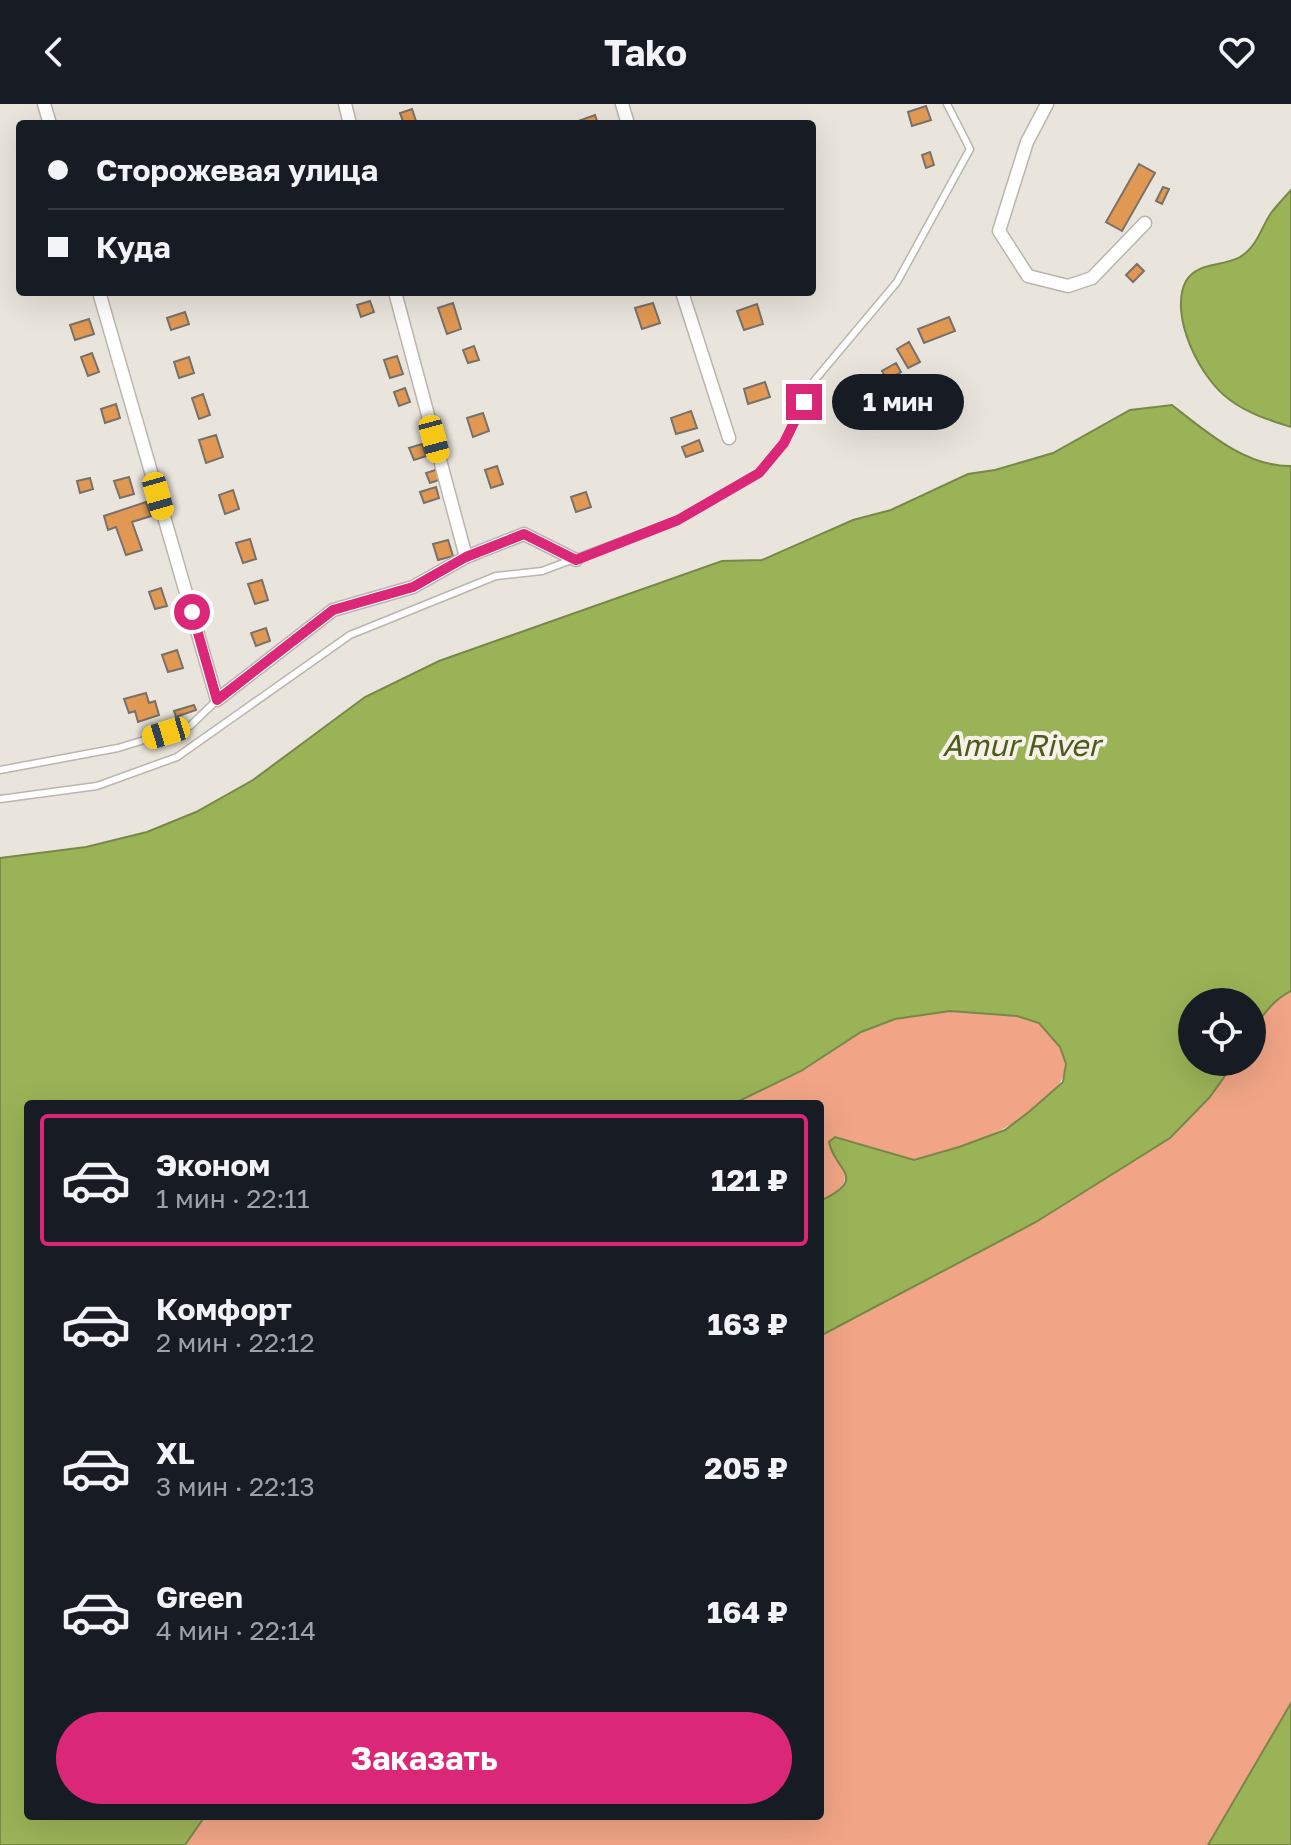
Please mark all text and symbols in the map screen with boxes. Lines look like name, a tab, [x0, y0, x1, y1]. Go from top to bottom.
icon: back	[32, 30, 76, 74]
icon: heart	[1215, 30, 1259, 74]
text: Tako	[604, 31, 687, 74]
text: Сторожевая улица	[96, 152, 378, 188]
text: Куда	[96, 229, 171, 265]
callout: 1 мин	[832, 374, 964, 430]
route end	[786, 384, 822, 420]
text: 1 мин	[863, 386, 933, 417]
car	[416, 413, 452, 465]
car	[140, 470, 176, 522]
route start	[174, 594, 210, 630]
car	[140, 715, 192, 751]
water label: Amur River	[942, 727, 1104, 763]
map controls	[1178, 988, 1266, 1076]
button: locate	[1178, 988, 1266, 1076]
icon: car	[60, 1144, 132, 1216]
text: Эконом	[156, 1147, 270, 1183]
text: 121 ₽	[711, 1162, 788, 1198]
text: 1 мин · 22:11	[156, 1183, 310, 1214]
icon: car	[60, 1288, 132, 1360]
text: Комфорт	[156, 1291, 292, 1327]
text: 163 ₽	[707, 1306, 788, 1342]
text: 2 мин · 22:12	[156, 1327, 314, 1358]
icon: car	[60, 1432, 132, 1504]
text: XL	[156, 1435, 195, 1471]
text: 205 ₽	[704, 1450, 788, 1486]
text: 3 мин · 22:13	[156, 1471, 315, 1502]
icon: car	[60, 1576, 132, 1648]
text: Green	[156, 1579, 243, 1615]
text: 164 ₽	[707, 1594, 788, 1630]
text: 4 мин · 22:14	[156, 1615, 316, 1646]
button: Заказать	[56, 1712, 792, 1804]

